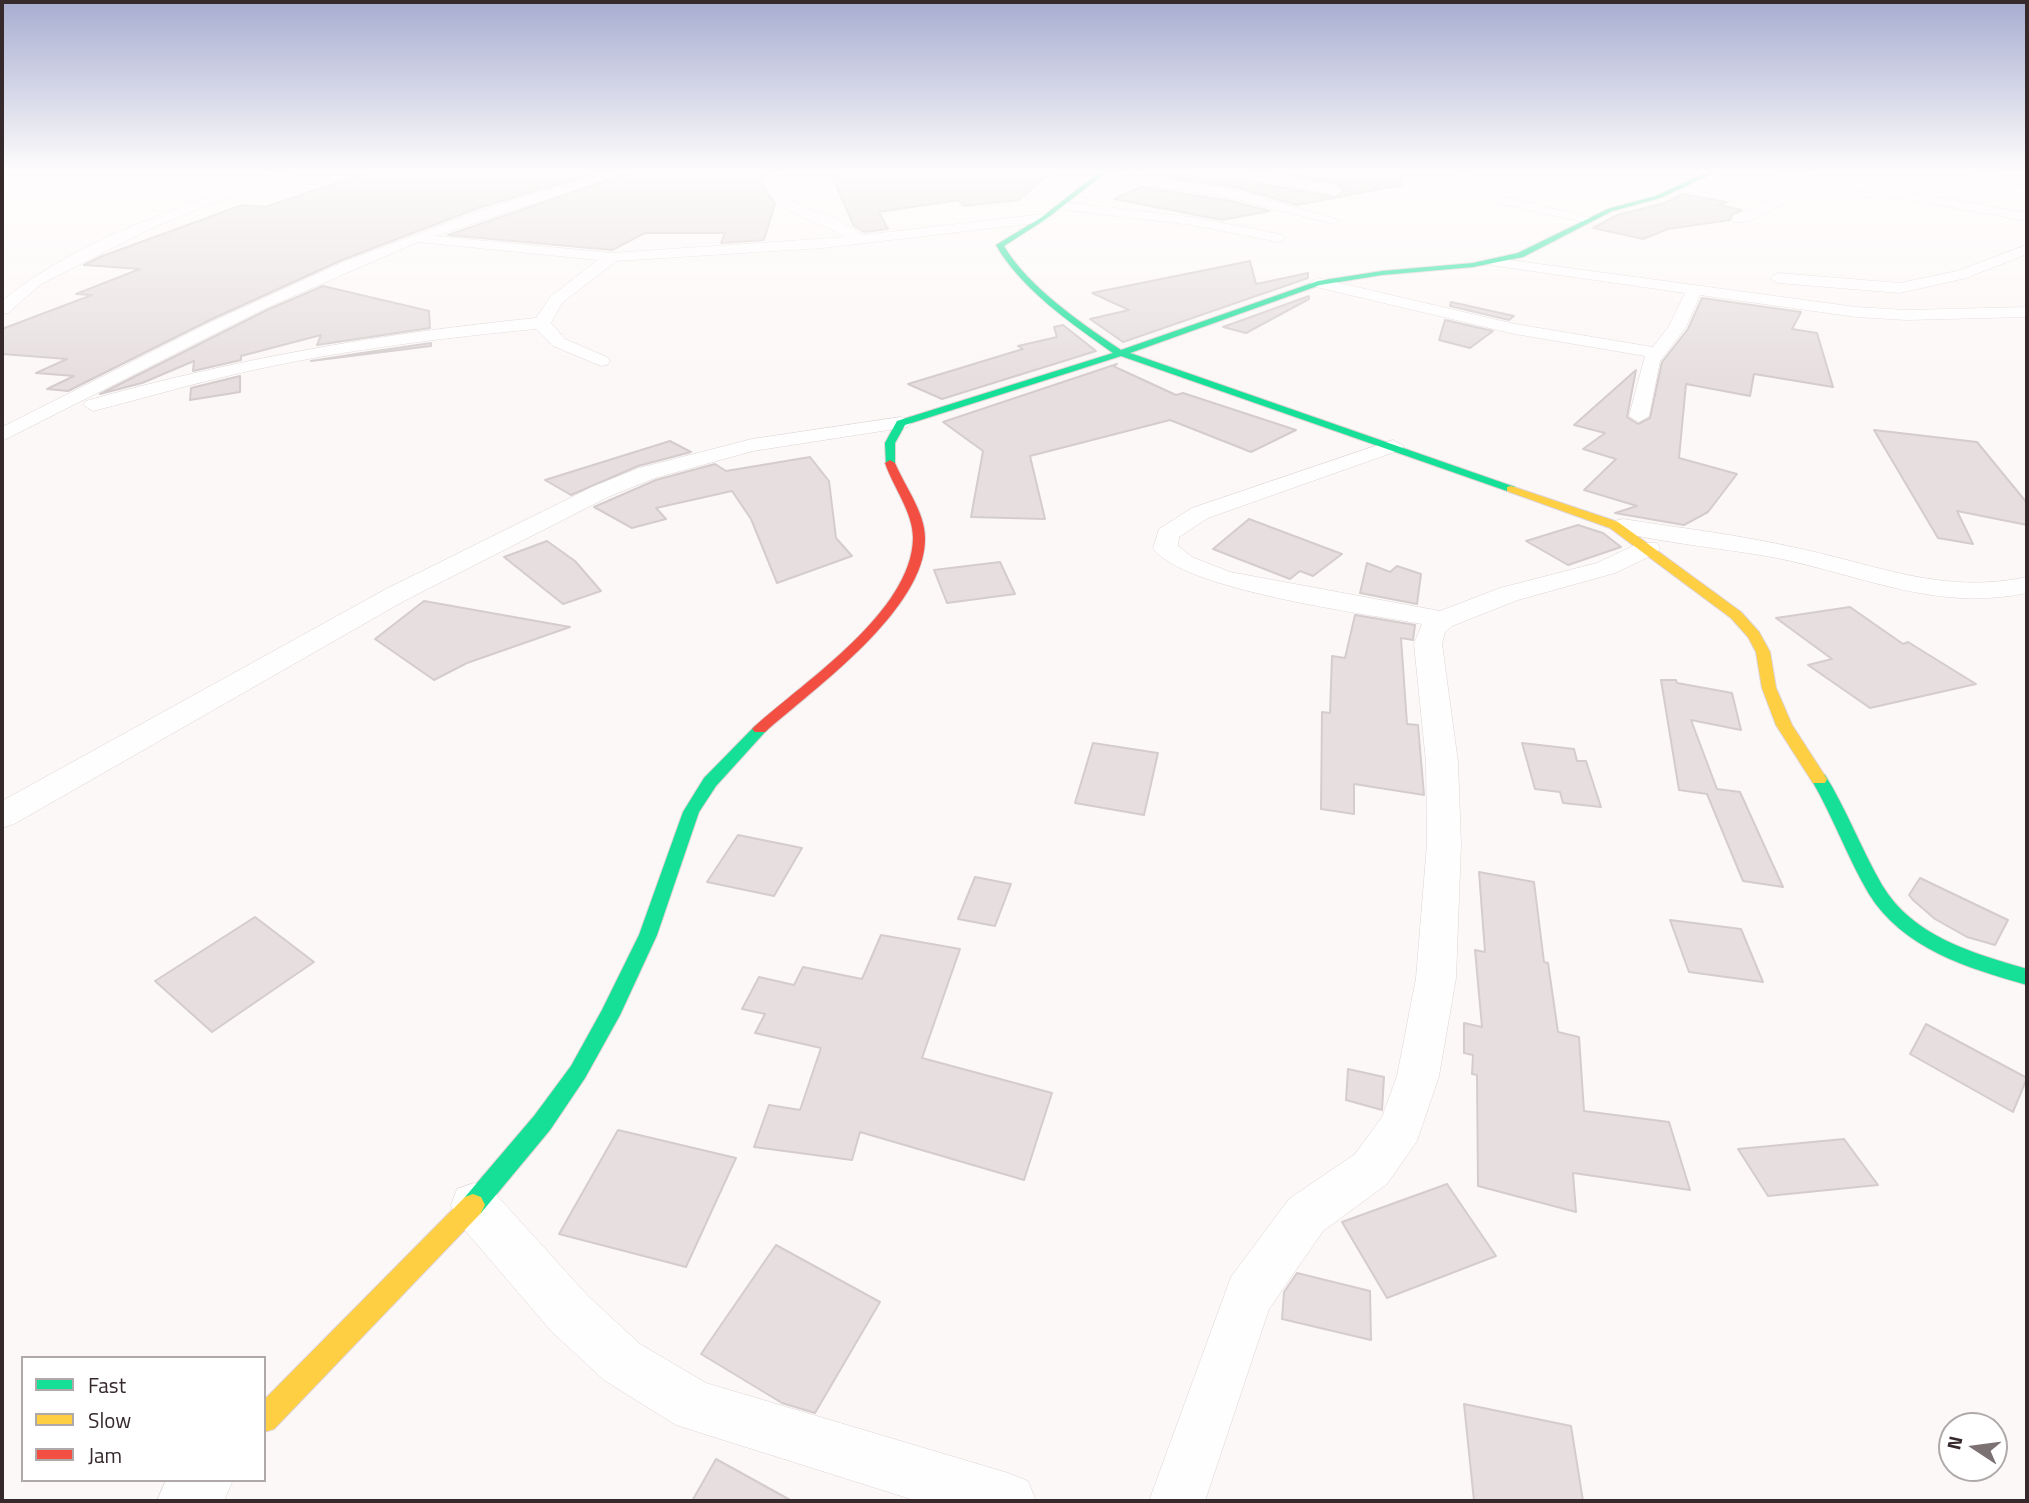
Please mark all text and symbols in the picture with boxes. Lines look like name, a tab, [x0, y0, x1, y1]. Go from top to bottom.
legend	[21, 1356, 266, 1482]
text: Fast	[88, 1369, 126, 1401]
text: Slow	[88, 1404, 131, 1436]
north arrow	[1938, 1412, 2008, 1482]
text: N	[1938, 1433, 1970, 1452]
text: Jam	[88, 1439, 122, 1471]

